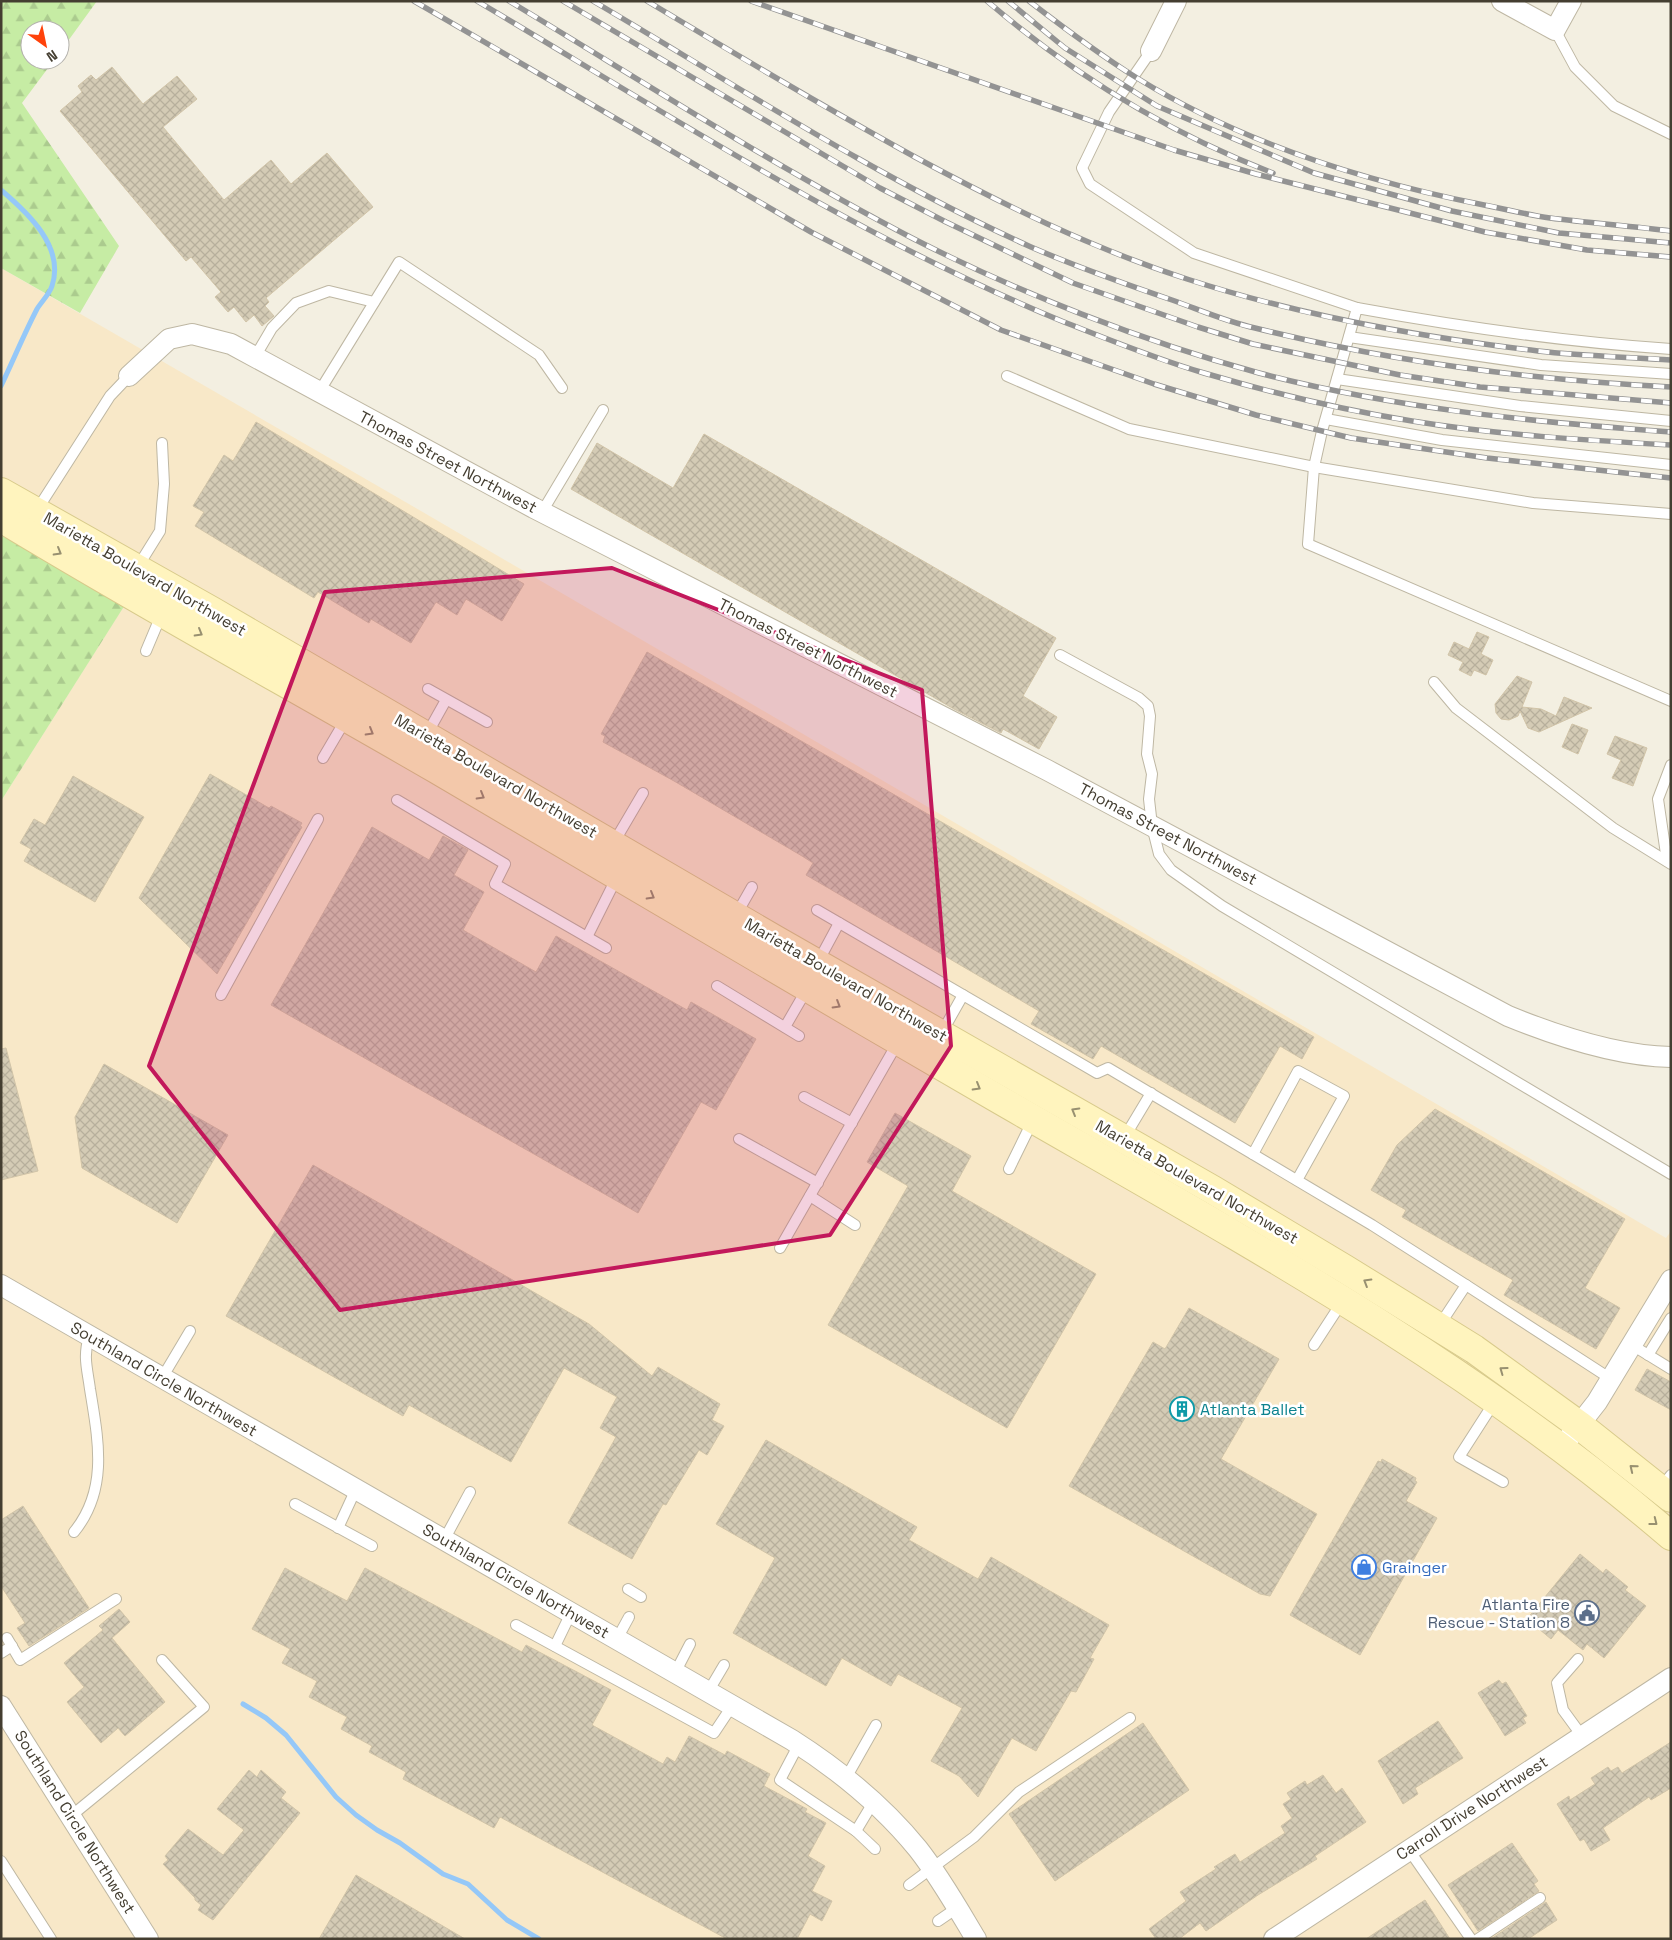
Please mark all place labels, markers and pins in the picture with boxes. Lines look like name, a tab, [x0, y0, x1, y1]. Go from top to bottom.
building icon: Atlanta Ballet	[1169, 1396, 1195, 1422]
place label: Atlanta Ballet	[1200, 1399, 1305, 1420]
shop icon: Grainger	[1351, 1554, 1377, 1580]
place label: Grainger	[1382, 1557, 1447, 1578]
place label: Atlanta Fire Rescue - Station 8	[1428, 1594, 1570, 1633]
public building icon: Atlanta Fire Rescue - Station 8	[1574, 1600, 1600, 1626]

